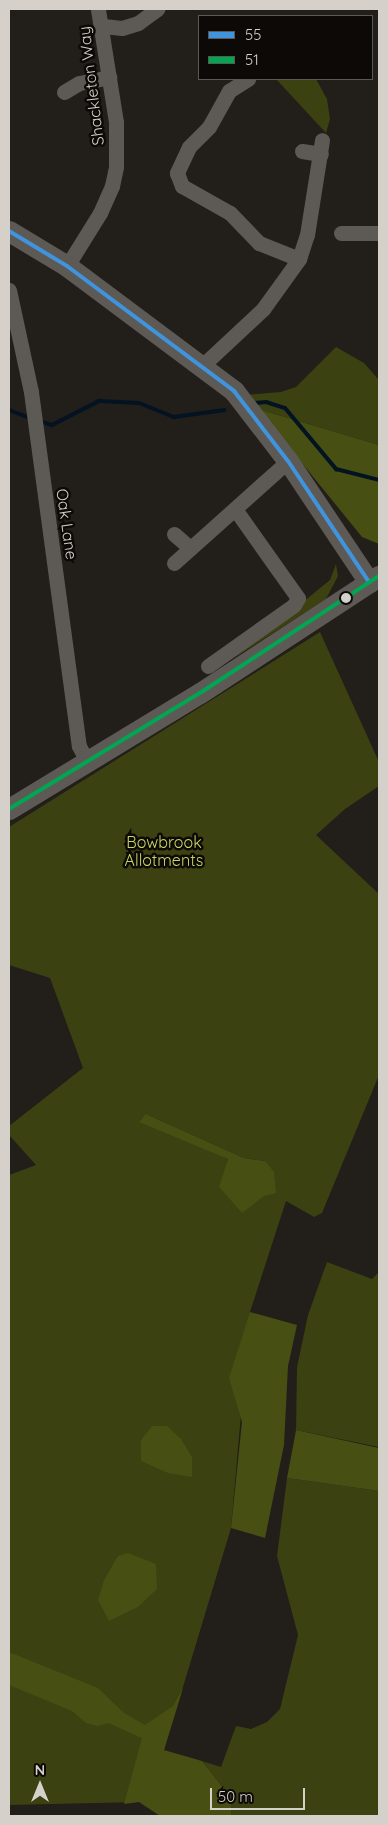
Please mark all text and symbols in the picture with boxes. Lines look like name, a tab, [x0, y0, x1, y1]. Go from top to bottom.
legend	[198, 15, 373, 80]
street label: Shackleton Way	[74, 25, 108, 147]
text: 55	[245, 25, 261, 44]
text: 51	[245, 50, 259, 69]
street label: Oak Lane	[53, 487, 81, 561]
unlabelled marker	[341, 593, 351, 603]
park label: Bowbrook Allotments	[125, 832, 203, 870]
north arrow	[15, 1760, 65, 1810]
text: N	[35, 1761, 45, 1779]
scale bar	[213, 1778, 308, 1810]
text: 50 m	[218, 1787, 253, 1806]

